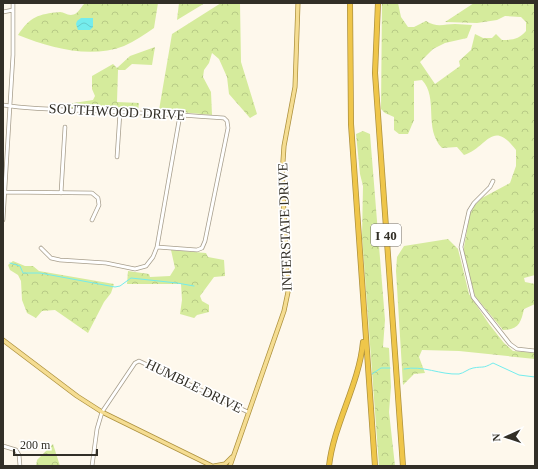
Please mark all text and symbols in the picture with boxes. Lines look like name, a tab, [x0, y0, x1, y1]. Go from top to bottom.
street label: SOUTHWOOD DRIVE	[48, 101, 186, 123]
street label: INTERSTATE DRIVE	[275, 163, 295, 291]
road number: I 40	[371, 224, 401, 246]
street label: HUMBLE DRIVE	[143, 356, 245, 416]
north arrow	[486, 417, 526, 457]
scale bar	[14, 431, 97, 457]
text: N	[490, 433, 502, 442]
text: 200 m	[20, 438, 51, 452]

